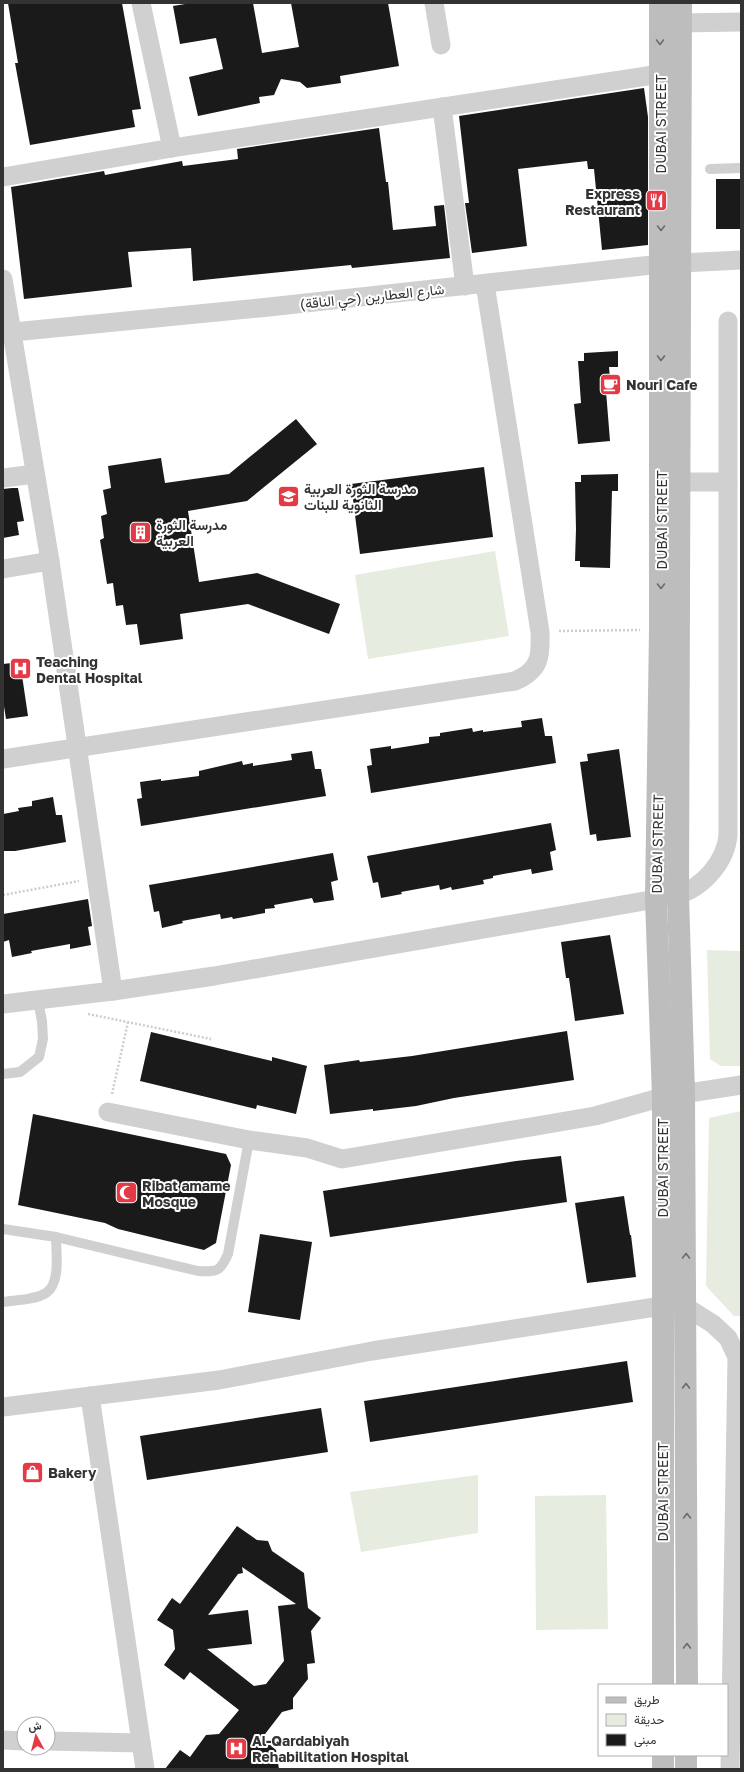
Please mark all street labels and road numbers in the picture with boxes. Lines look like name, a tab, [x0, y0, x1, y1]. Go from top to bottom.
street label: DUBAI STREET	[652, 74, 669, 174]
street label: شارع العطارين (حي الناقة)	[299, 280, 446, 316]
street label: DUBAI STREET	[653, 470, 670, 570]
street label: DUBAI STREET	[648, 794, 666, 894]
street label: DUBAI STREET	[654, 1118, 671, 1218]
street label: DUBAI STREET	[654, 1442, 671, 1542]

